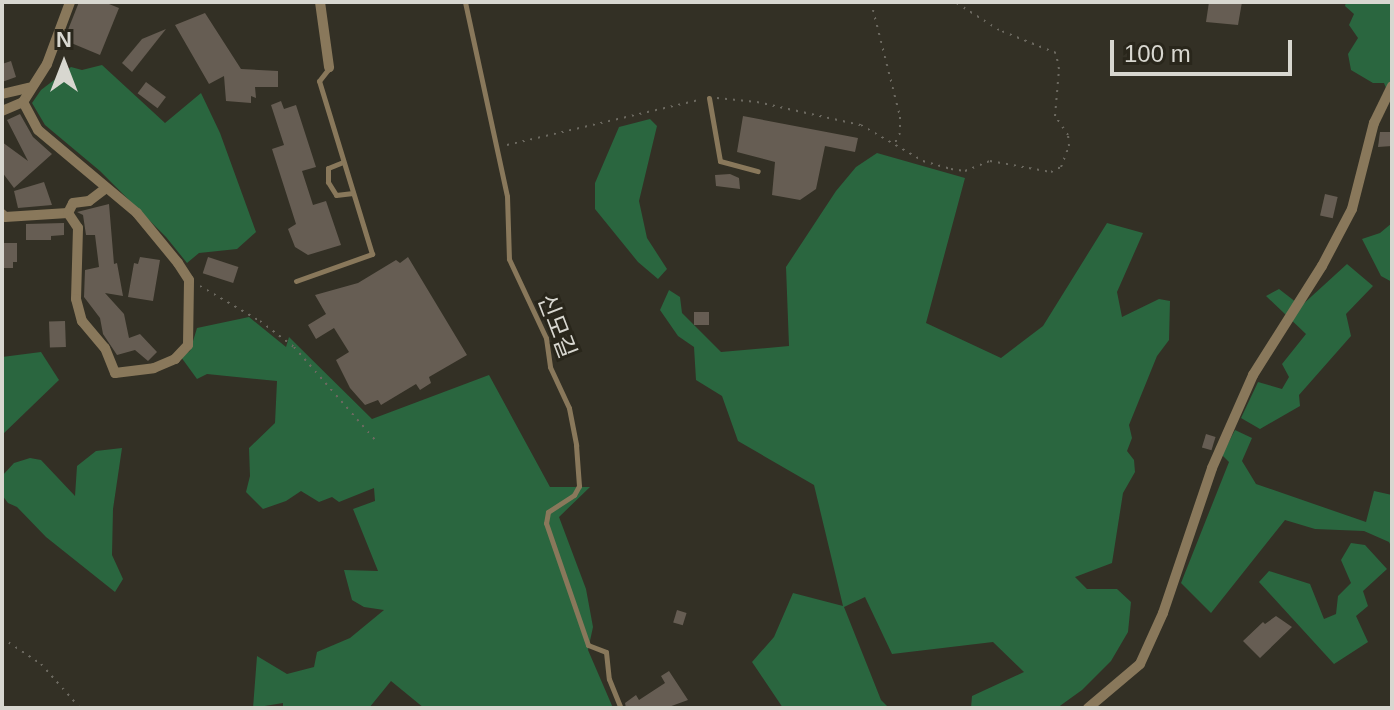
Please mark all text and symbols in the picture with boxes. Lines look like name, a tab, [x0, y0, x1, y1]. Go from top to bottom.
north arrow	[24, 24, 104, 104]
scale bar	[1114, 24, 1296, 74]
text: N	[56, 27, 72, 52]
text: 100 m	[1124, 40, 1191, 67]
street label: 신모길	[532, 290, 582, 362]

